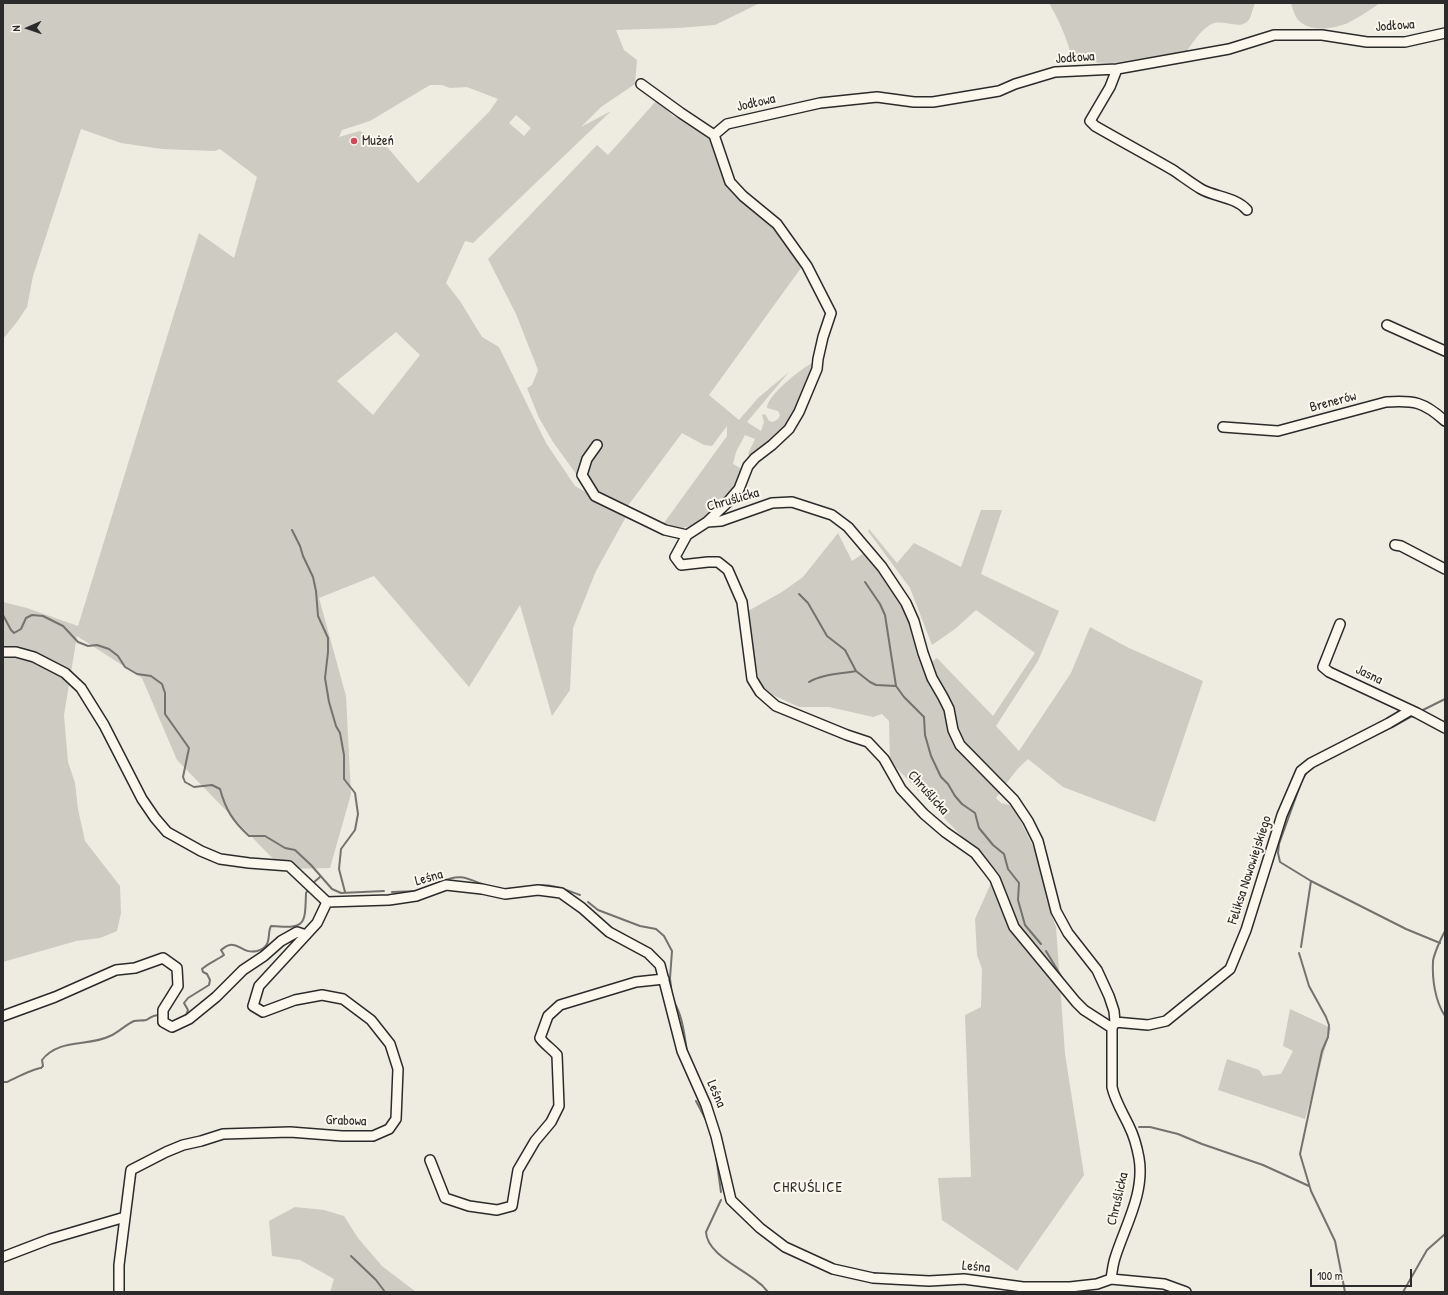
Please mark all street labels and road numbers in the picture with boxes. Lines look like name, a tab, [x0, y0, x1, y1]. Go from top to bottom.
street label: Jodłowa	[1375, 16, 1415, 36]
street label: Jodłowa	[1055, 48, 1095, 68]
street label: Jodłowa	[735, 90, 777, 116]
street label: Brenerów	[1308, 388, 1358, 416]
street label: Chruślicka	[705, 485, 761, 515]
street label: Jasna	[1353, 661, 1385, 689]
street label: Chruślicka	[904, 767, 952, 819]
street label: Feliksa Nowowiejskiego	[1225, 814, 1275, 926]
street label: Leśna	[413, 866, 445, 890]
street label: Leśna	[703, 1078, 729, 1110]
street label: Grabowa	[325, 1112, 367, 1130]
street label: Chruślicka	[1104, 1171, 1132, 1227]
street label: Leśna	[961, 1257, 991, 1277]

